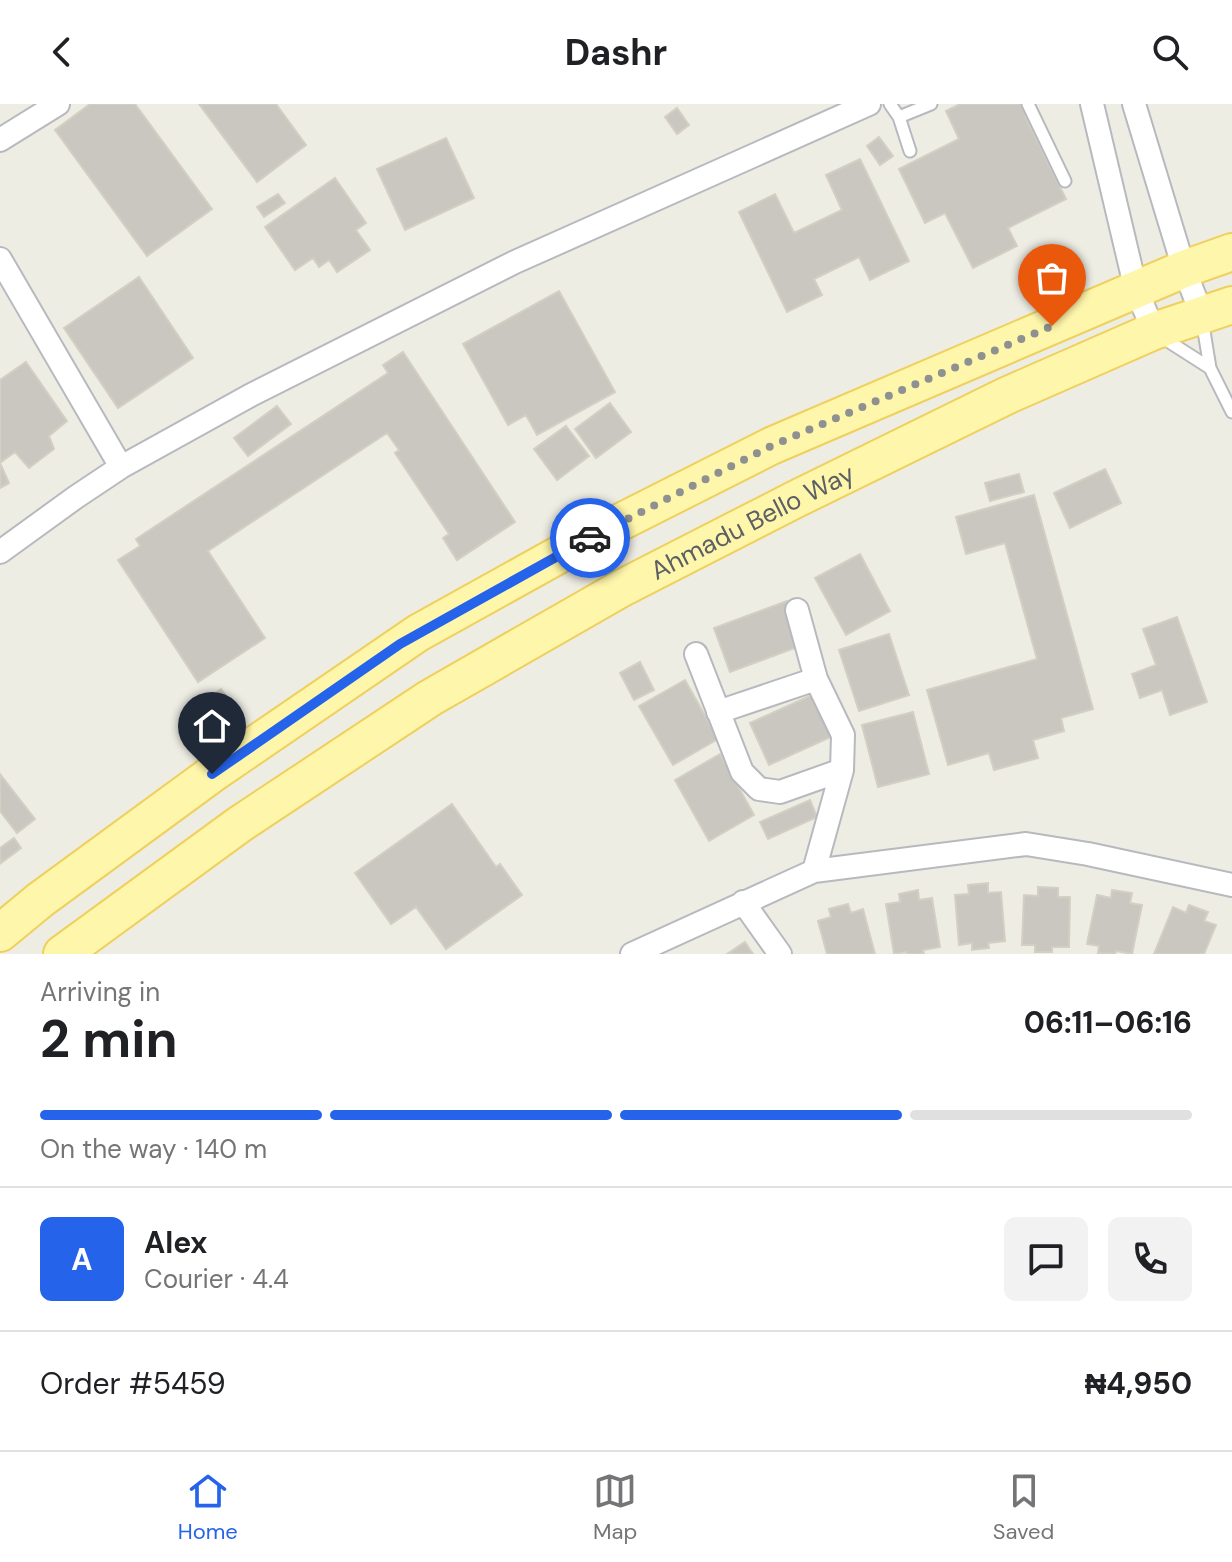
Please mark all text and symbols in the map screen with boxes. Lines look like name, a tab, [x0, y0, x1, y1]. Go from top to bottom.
text: Dashr	[565, 29, 667, 76]
icon: back	[40, 30, 84, 74]
icon: search	[1148, 30, 1192, 74]
pin	[1018, 244, 1086, 326]
icon: bag	[1030, 256, 1074, 300]
street label: Ahmadu Bello Way	[645, 456, 860, 588]
courier	[550, 498, 630, 578]
icon: car	[568, 516, 612, 560]
pin	[178, 692, 246, 774]
icon: home	[190, 704, 234, 748]
text: Arriving in	[40, 975, 160, 1009]
text: 06:11–06:16	[1024, 1003, 1192, 1042]
text: 2 min	[40, 1005, 178, 1073]
text: On the way · 140 m	[40, 1132, 267, 1166]
button: chat	[1004, 1217, 1088, 1301]
button: phone	[1108, 1217, 1192, 1301]
text: Alex	[144, 1223, 207, 1262]
text: A	[71, 1240, 93, 1279]
text: Courier · 4.4	[144, 1262, 289, 1296]
text: Order #5459	[40, 1364, 226, 1403]
text: ₦4,950	[1085, 1364, 1192, 1403]
tab: Home	[178, 1469, 238, 1546]
tab: Map	[593, 1469, 637, 1546]
tab: Saved	[993, 1469, 1054, 1546]

